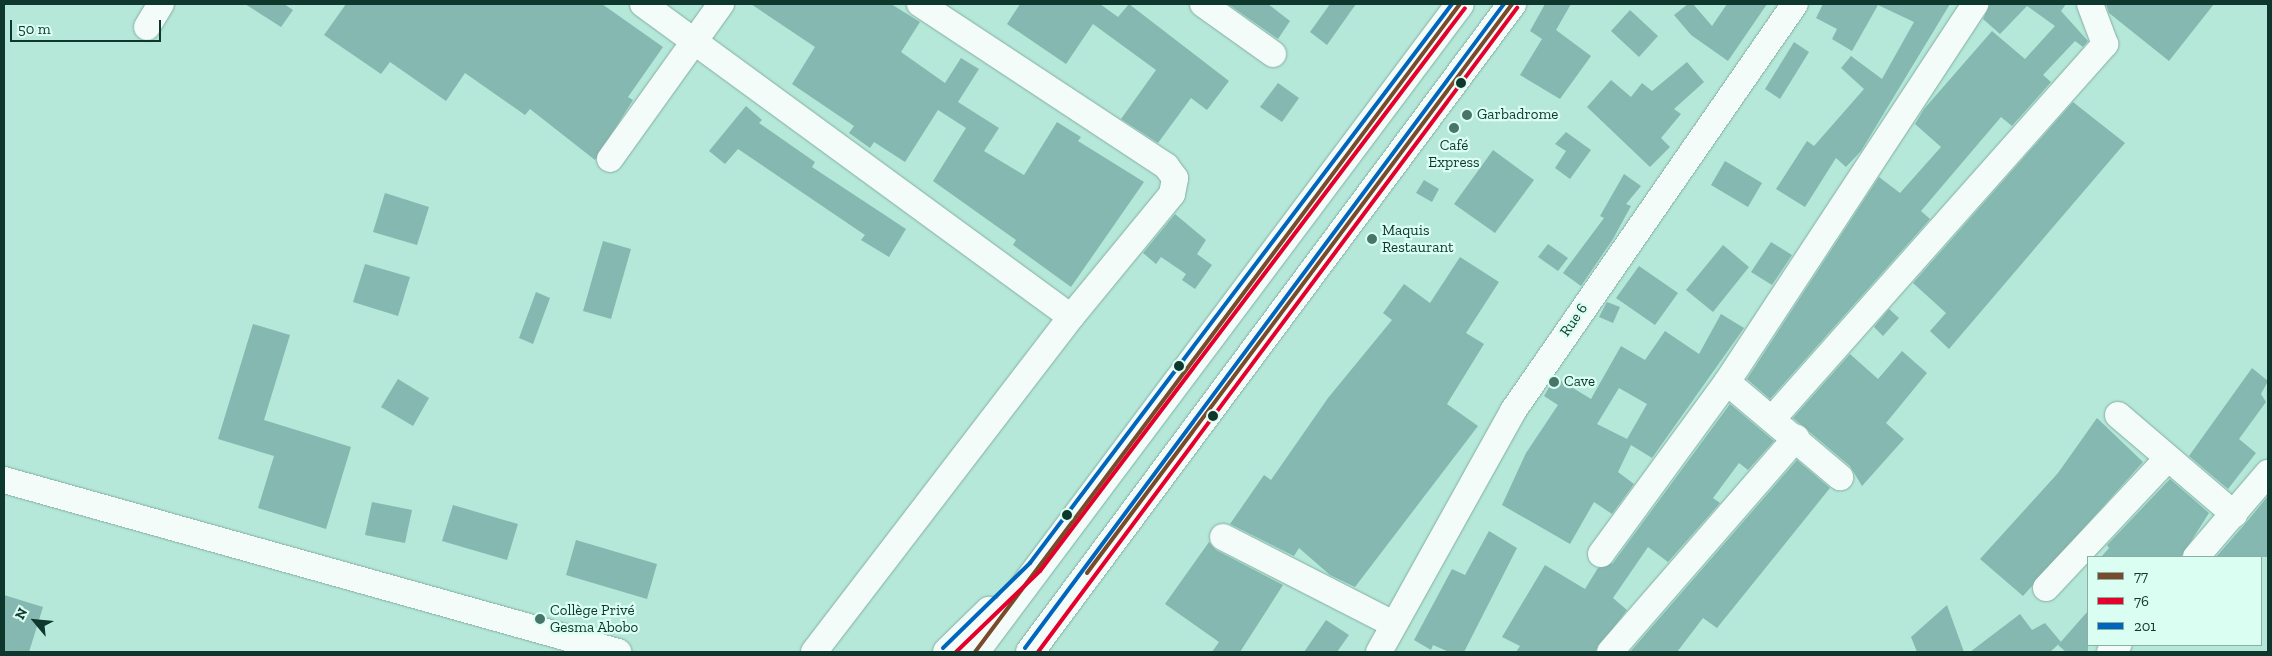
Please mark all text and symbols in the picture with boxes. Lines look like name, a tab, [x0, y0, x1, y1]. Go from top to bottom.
scale bar	[12, 10, 164, 42]
text: 50 m	[18, 20, 51, 38]
unlabelled marker	[1456, 78, 1466, 88]
place label: Garbadrome	[1477, 106, 1558, 124]
marker: Garbadrome	[1461, 109, 1473, 121]
marker: Café Express	[1448, 122, 1460, 134]
place label: Café Express	[1428, 136, 1480, 171]
place label: Maquis Restaurant	[1382, 221, 1454, 256]
marker: Maquis Restaurant	[1366, 233, 1378, 245]
street label: Rue 6	[1556, 300, 1592, 340]
unlabelled marker	[1174, 361, 1184, 371]
place label: Cave	[1564, 373, 1595, 391]
marker: Cave	[1548, 376, 1560, 388]
unlabelled marker	[1208, 411, 1218, 421]
unlabelled marker	[1062, 510, 1072, 520]
legend	[2087, 556, 2262, 646]
text: 77	[2134, 567, 2148, 585]
text: 76	[2134, 592, 2149, 610]
north arrow	[10, 596, 60, 646]
place label: Collège Privé Gesma Abobo	[550, 601, 639, 636]
text: N	[11, 605, 31, 622]
marker: Collège Privé Gesma Abobo	[534, 613, 546, 625]
text: 201	[2134, 617, 2156, 635]

